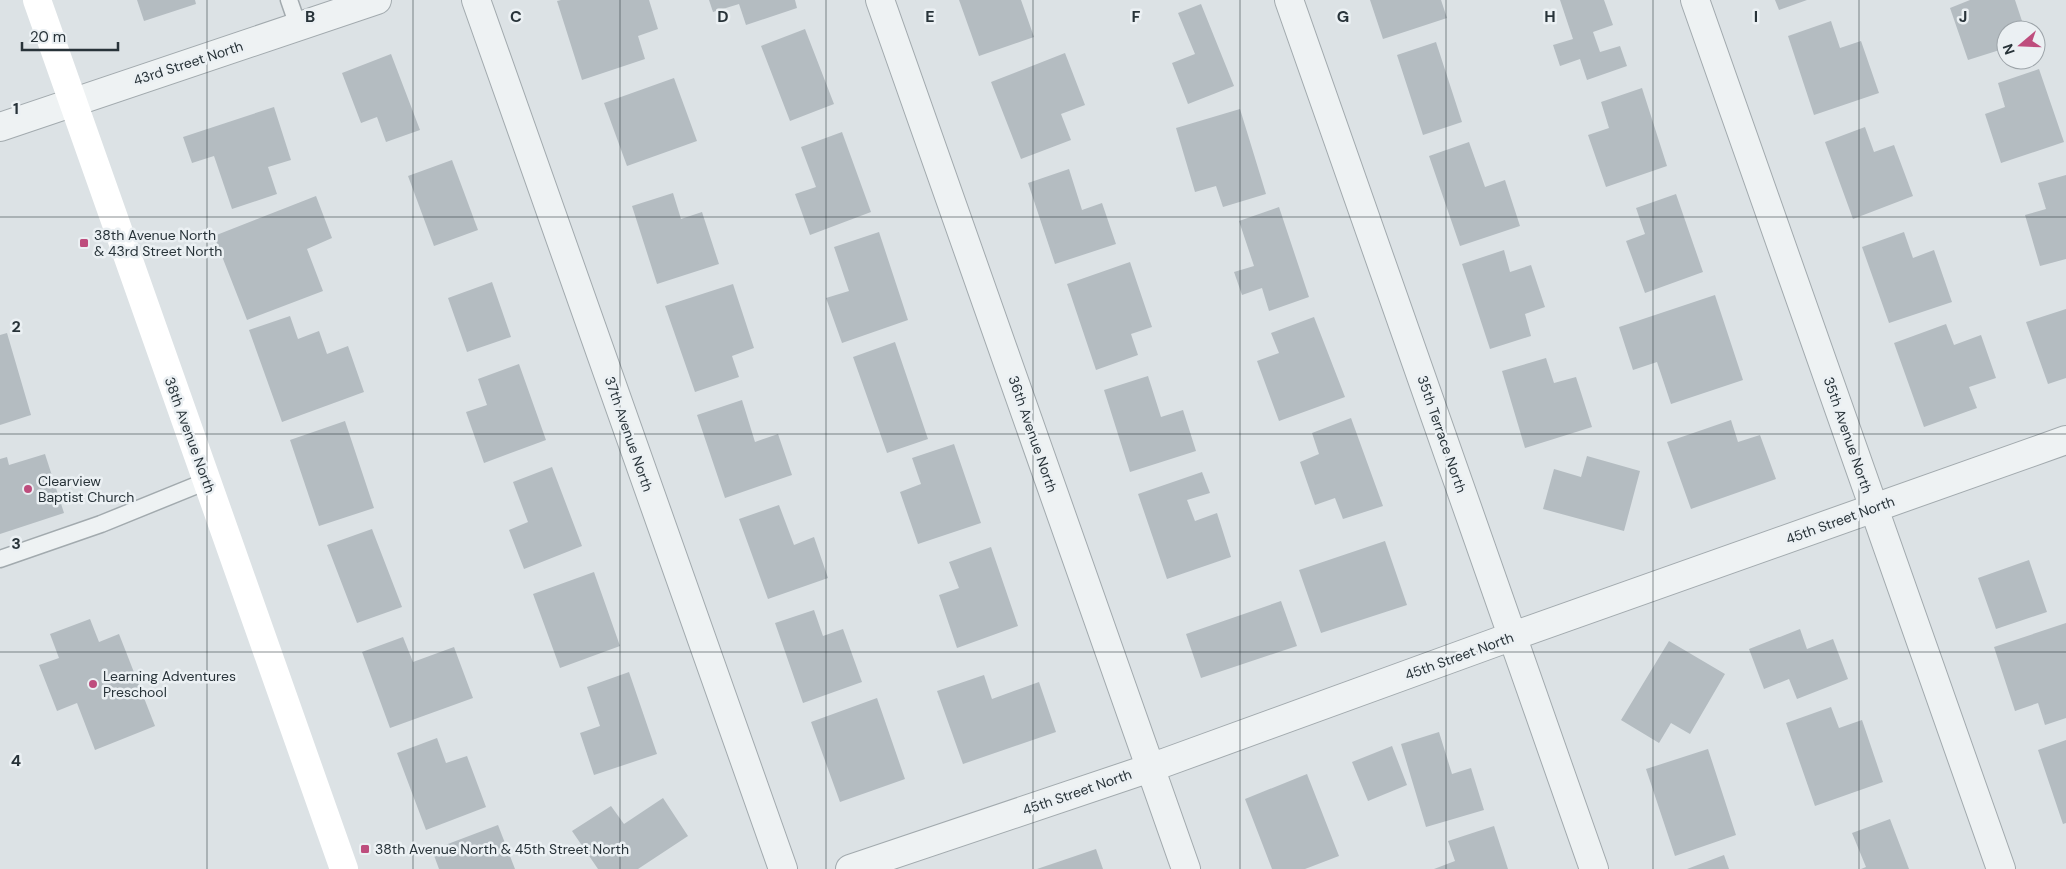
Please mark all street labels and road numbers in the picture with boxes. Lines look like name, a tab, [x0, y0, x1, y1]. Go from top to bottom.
street label: 43rd Street North	[131, 37, 245, 89]
street label: 36th Avenue North	[1005, 373, 1061, 495]
street label: 35th Terrace North	[1413, 373, 1471, 495]
street label: 37th Avenue North	[601, 374, 657, 494]
street label: 35th Avenue North	[1820, 374, 1876, 496]
street label: 38th Avenue North	[161, 375, 219, 495]
street label: 45th Street North	[1783, 492, 1897, 548]
street label: 45th Street North	[1402, 628, 1516, 684]
street label: 45th Street North	[1020, 765, 1134, 819]

